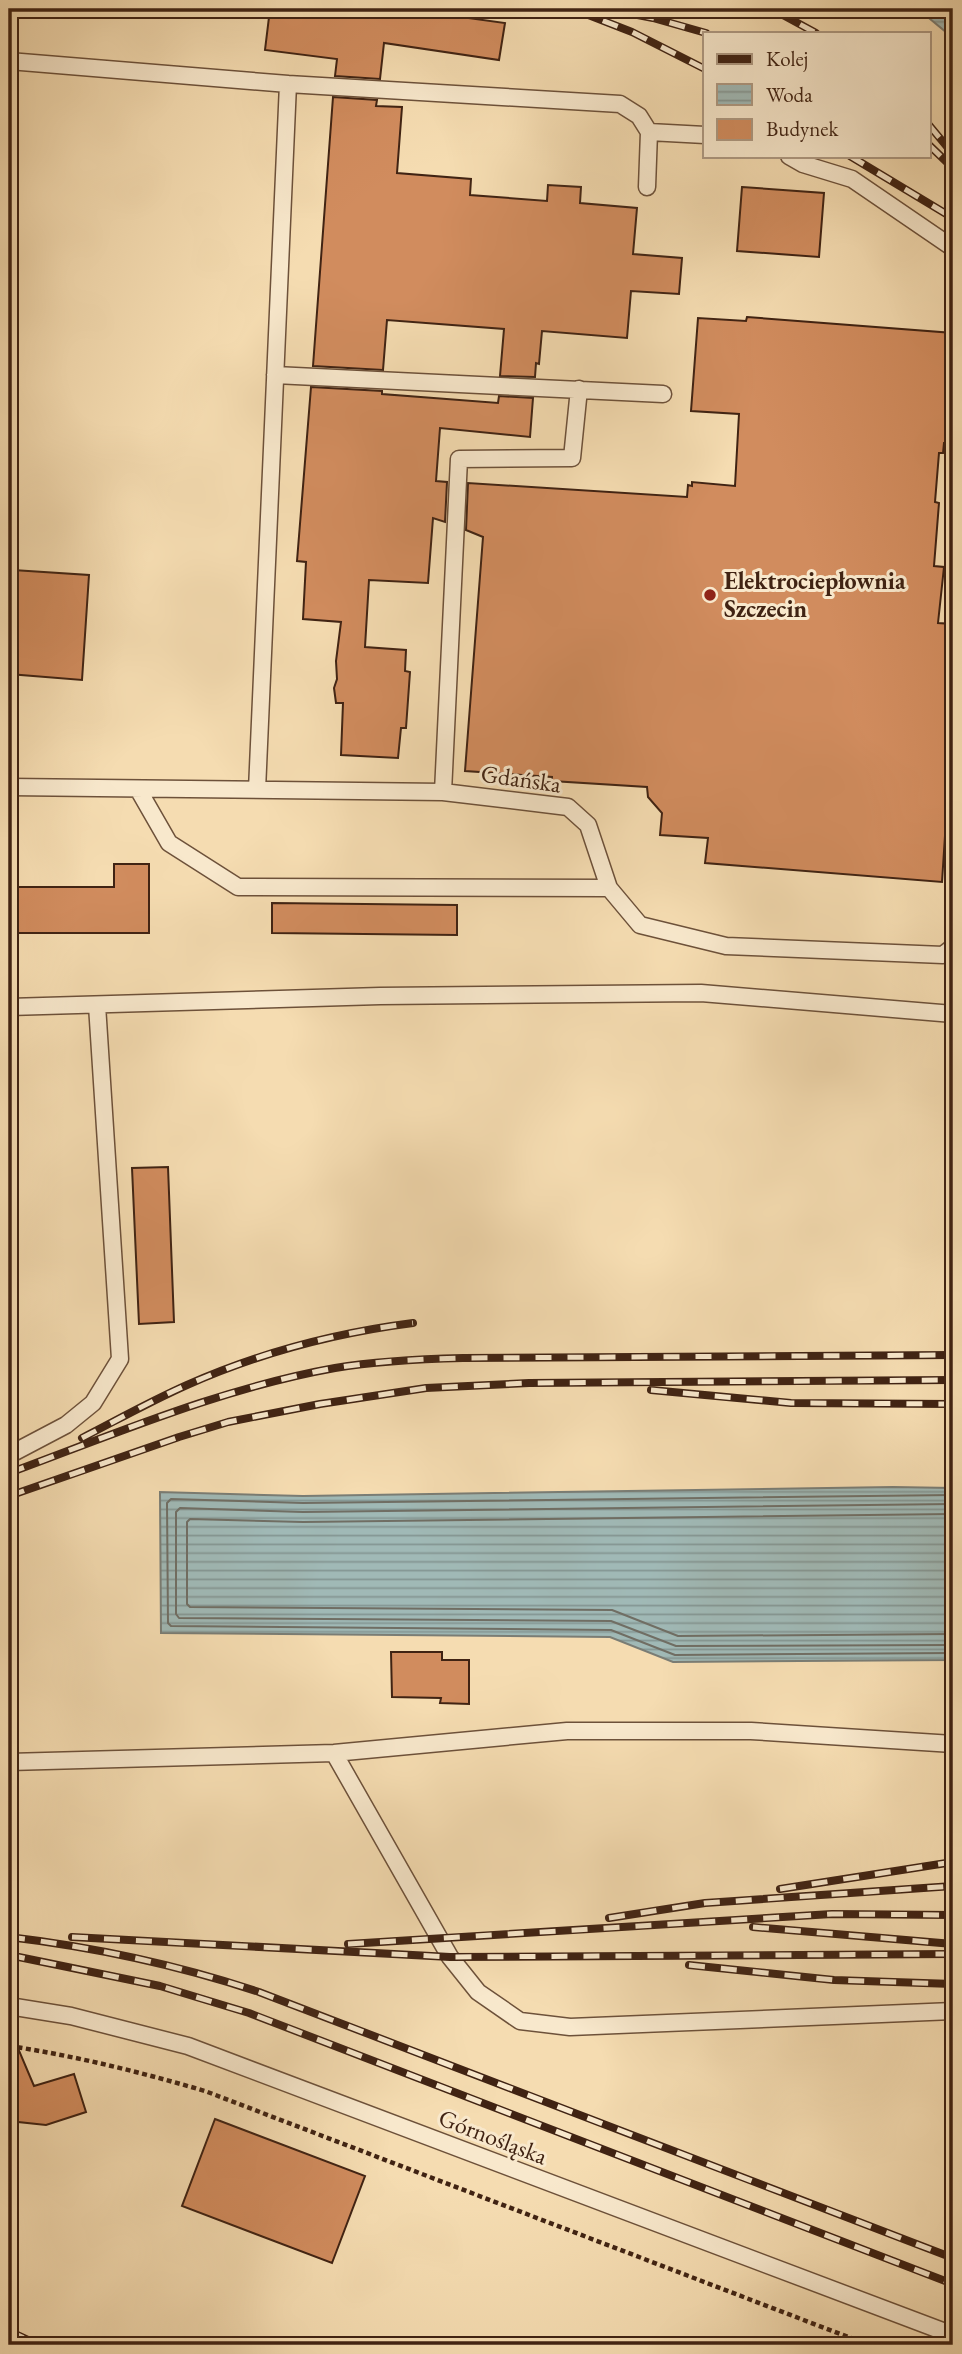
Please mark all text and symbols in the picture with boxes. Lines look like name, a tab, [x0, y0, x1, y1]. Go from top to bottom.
legend	[703, 32, 930, 158]
text: Kolej	[766, 45, 808, 72]
text: Woda	[766, 81, 813, 108]
text: Budynek	[766, 115, 839, 142]
place label: Elektrociepłownia Szczecin	[724, 565, 906, 624]
marker: Elektrociepłownia Szczecin	[702, 587, 718, 603]
street label: Gdańska	[479, 758, 563, 800]
street label: Górnośląska	[435, 2102, 552, 2172]

